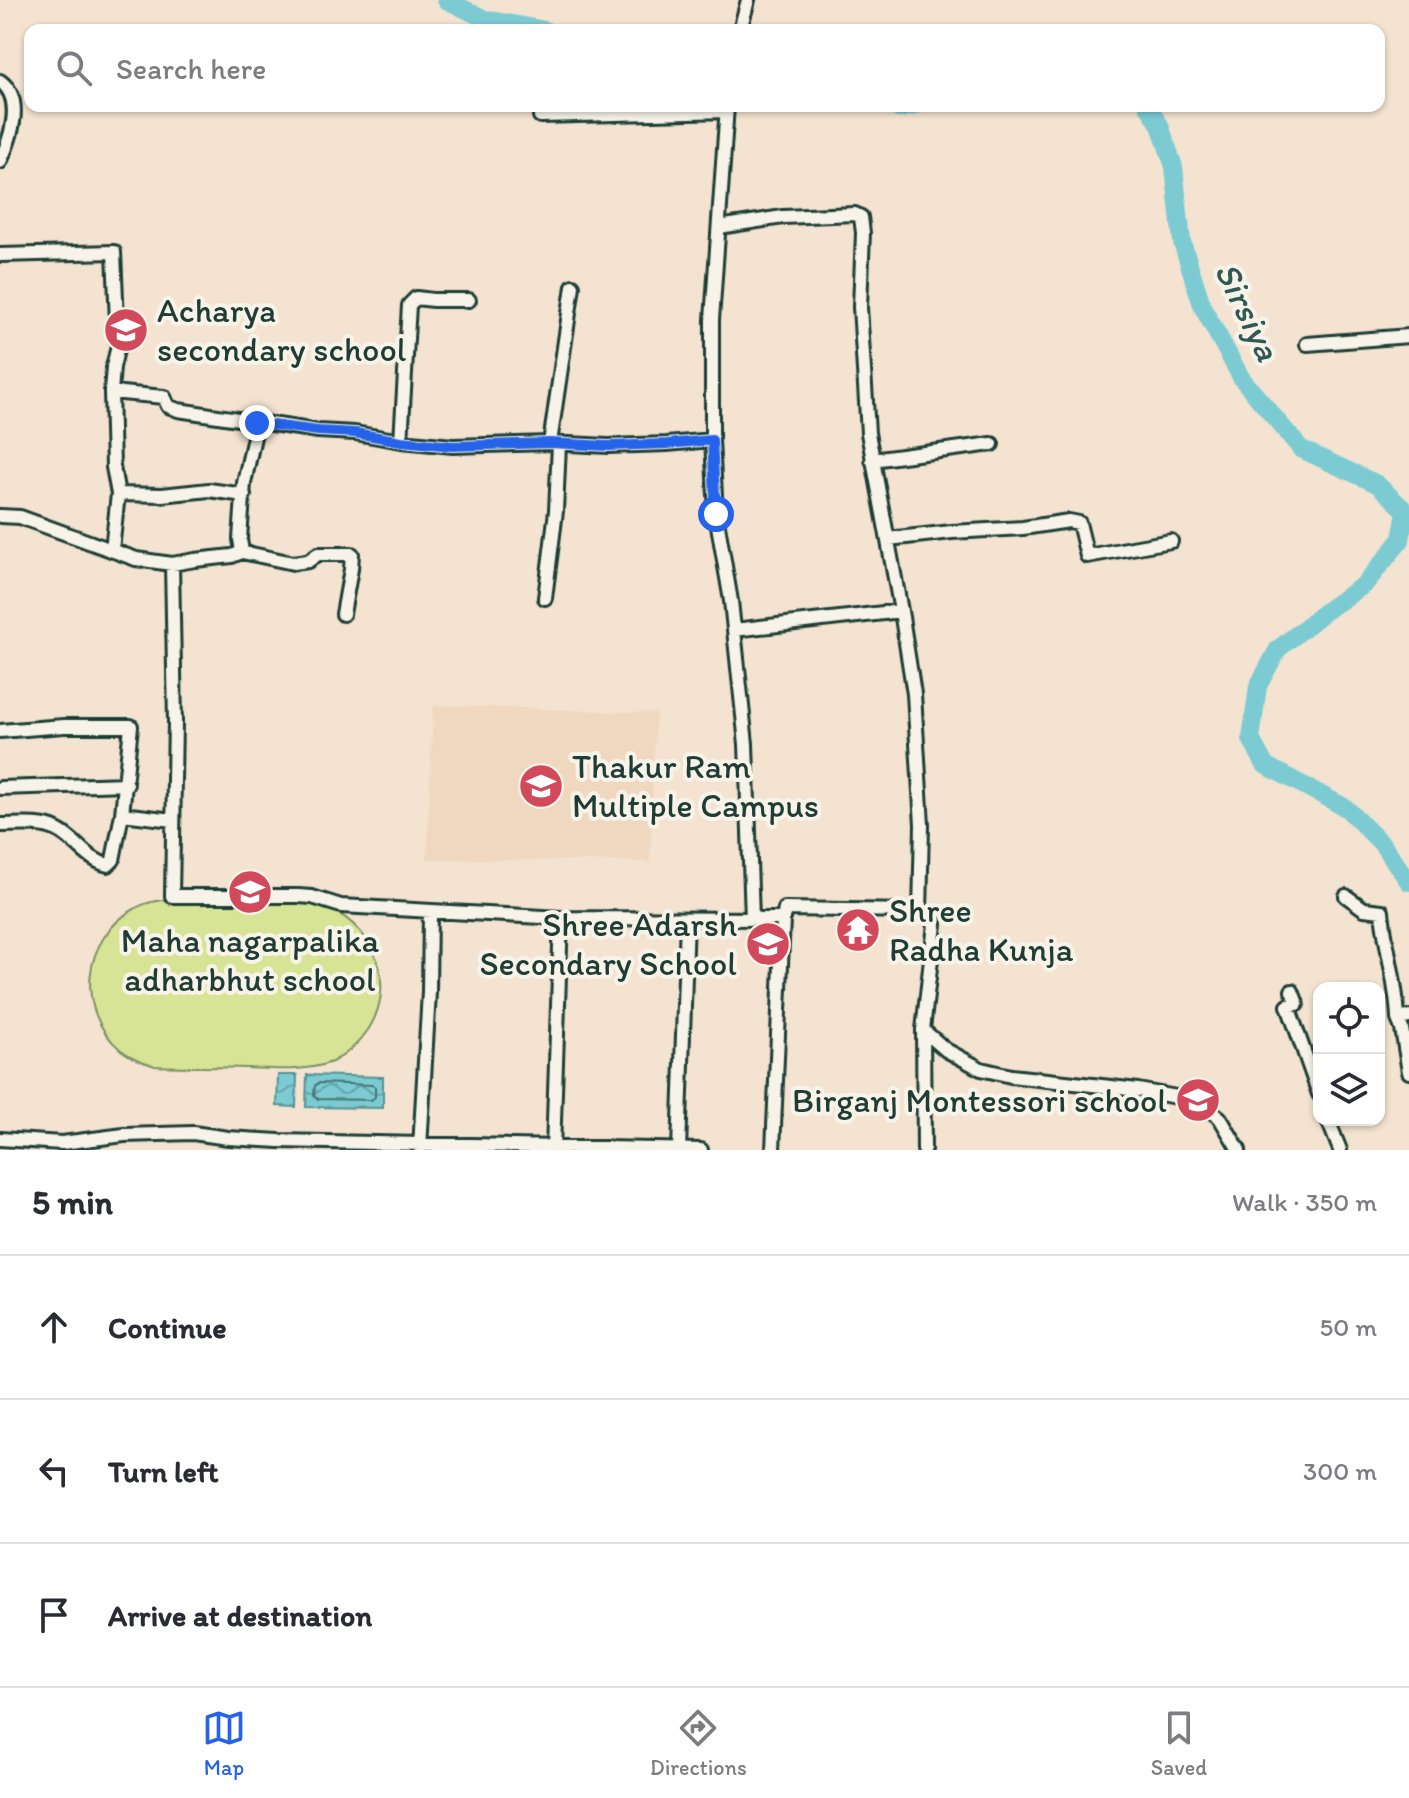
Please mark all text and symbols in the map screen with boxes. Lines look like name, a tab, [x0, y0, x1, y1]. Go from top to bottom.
search box	[24, 24, 1385, 112]
icon: search	[52, 46, 96, 90]
text: Search here	[116, 50, 266, 87]
water label: Sirsiya	[1206, 255, 1290, 368]
place label: Acharya secondary school	[157, 290, 407, 370]
school or university icon: Acharya secondary school	[102, 306, 150, 354]
route end	[239, 405, 275, 441]
route start	[698, 496, 734, 532]
place label: Thakur Ram Multiple Campus	[572, 746, 819, 826]
school or university icon: Thakur Ram Multiple Campus	[517, 762, 565, 810]
school or university icon: Maha nagarpalika adharbhut school	[226, 868, 274, 916]
place label: Shree Radha Kunja	[889, 890, 1074, 970]
place label: Shree Adarsh Secondary School	[479, 904, 737, 984]
temple icon: Shree Radha Kunja	[834, 906, 882, 954]
place label: Maha nagarpalika adharbhut school	[121, 920, 380, 1000]
school or university icon: Shree Adarsh Secondary School	[744, 920, 792, 968]
map controls	[1313, 982, 1385, 1126]
button: locate	[1313, 982, 1385, 1054]
button: layers	[1313, 1054, 1385, 1126]
school or university icon: Birganj Montessori school	[1174, 1076, 1222, 1124]
place label: Birganj Montessori school	[792, 1080, 1167, 1121]
text: 5 min	[32, 1182, 113, 1223]
text: Walk · 350 m	[1232, 1186, 1377, 1218]
icon: ahead	[32, 1305, 76, 1349]
text: Continue	[108, 1309, 227, 1346]
text: 50 m	[1320, 1311, 1377, 1343]
icon: left	[32, 1449, 76, 1493]
text: Turn left	[108, 1453, 219, 1490]
text: 300 m	[1303, 1455, 1377, 1487]
icon: arrive	[32, 1593, 76, 1637]
text: Arrive at destination	[108, 1597, 372, 1634]
tab: Map	[202, 1706, 246, 1781]
tab: Directions	[650, 1706, 747, 1781]
tab: Saved	[1151, 1706, 1207, 1781]

